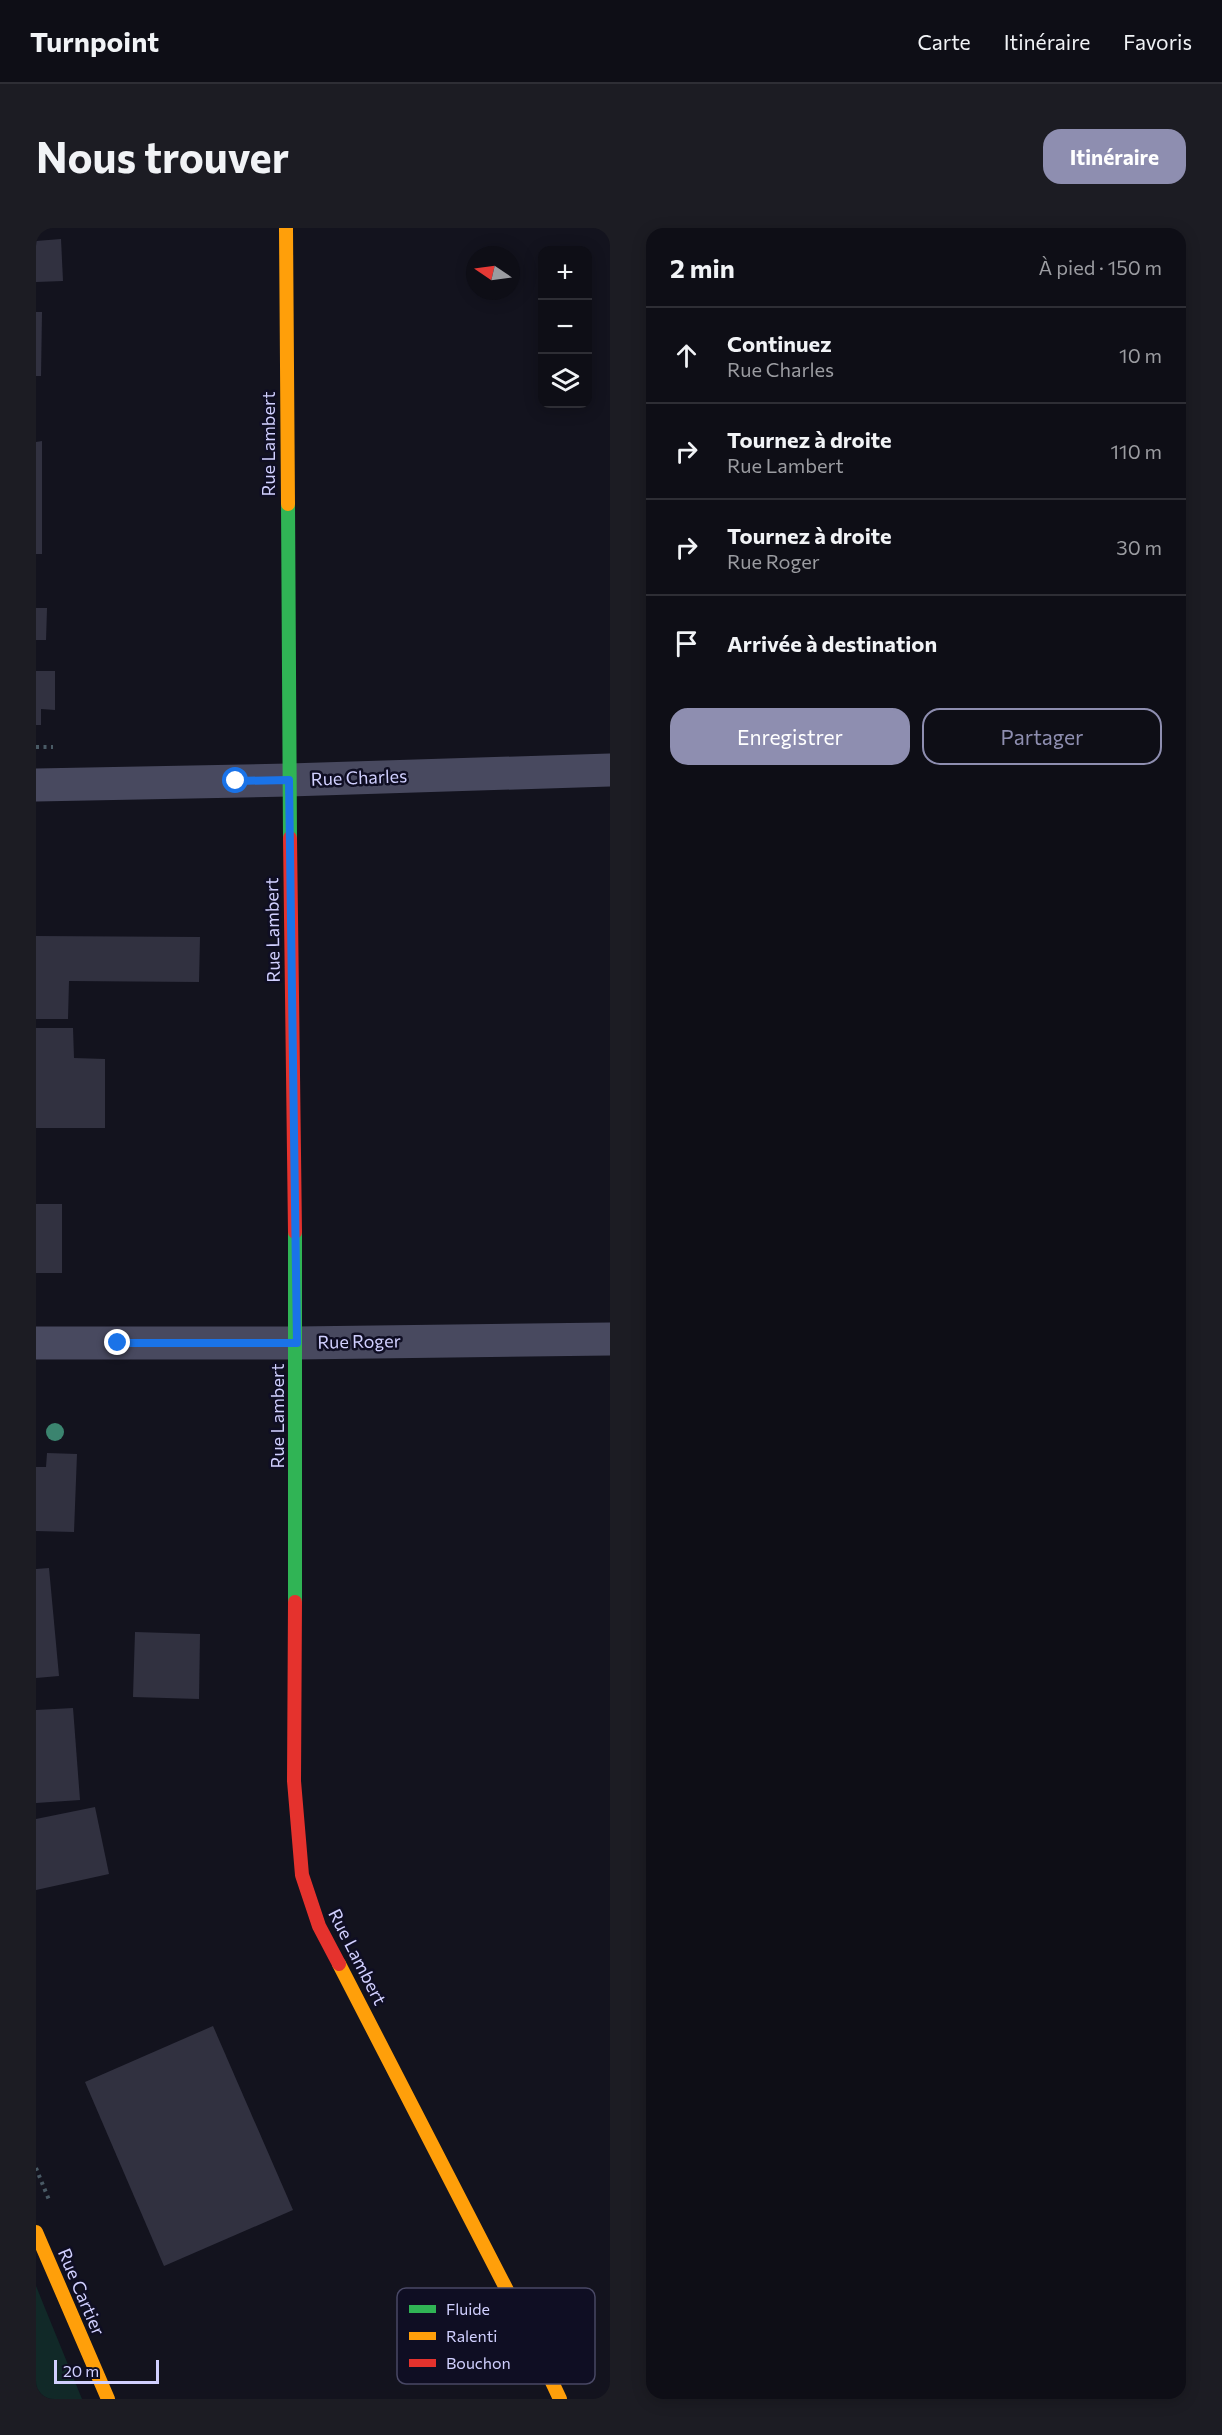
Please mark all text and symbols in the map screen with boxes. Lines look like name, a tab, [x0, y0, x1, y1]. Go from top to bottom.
text: Turnpoint	[30, 24, 159, 58]
text: Carte	[917, 29, 971, 54]
text: Itinéraire	[1004, 29, 1090, 54]
text: Favoris	[1123, 29, 1192, 54]
button: Itinéraire	[1043, 129, 1186, 184]
text: Nous trouver	[36, 130, 289, 182]
north arrow	[466, 246, 520, 300]
map controls	[538, 246, 592, 408]
button: +	[538, 246, 592, 300]
text: 2 min	[670, 252, 735, 283]
text: À pied · 150 m	[1039, 255, 1162, 279]
button: −	[538, 300, 592, 354]
text: Continuez	[727, 330, 832, 357]
icon: ahead	[670, 339, 703, 372]
text: 10 m	[1119, 343, 1162, 367]
button: layers	[538, 354, 592, 408]
text: Rue Charles	[727, 357, 834, 381]
street label: Rue Lambert	[257, 391, 279, 497]
text: Tournez à droite	[727, 426, 892, 453]
icon: right	[670, 435, 703, 468]
text: 110 m	[1111, 439, 1162, 463]
text: Rue Lambert	[727, 453, 844, 477]
text: Tournez à droite	[727, 522, 892, 549]
icon: right	[670, 531, 703, 564]
text: 30 m	[1116, 535, 1162, 559]
text: Rue Roger	[727, 549, 820, 573]
icon: arrive	[670, 627, 703, 660]
text: Arrivée à destination	[727, 630, 937, 657]
button: Enregistrer	[670, 708, 910, 765]
button: Partager	[922, 708, 1162, 765]
street label: Rue Charles	[310, 764, 408, 790]
route start	[222, 767, 248, 793]
street label: Rue Lambert	[260, 877, 284, 983]
route end	[104, 1329, 130, 1355]
street label: Rue Roger	[317, 1329, 401, 1353]
street label: Rue Lambert	[266, 1363, 288, 1469]
street label: Rue Lambert	[324, 1905, 392, 2008]
street label: Rue Cartier	[54, 2245, 110, 2339]
legend	[397, 2288, 595, 2384]
text: Fluide	[446, 2299, 490, 2318]
text: Ralenti	[446, 2326, 497, 2345]
text: Bouchon	[446, 2353, 511, 2372]
scale bar	[54, 2357, 159, 2384]
text: 20 m	[63, 2361, 99, 2380]

